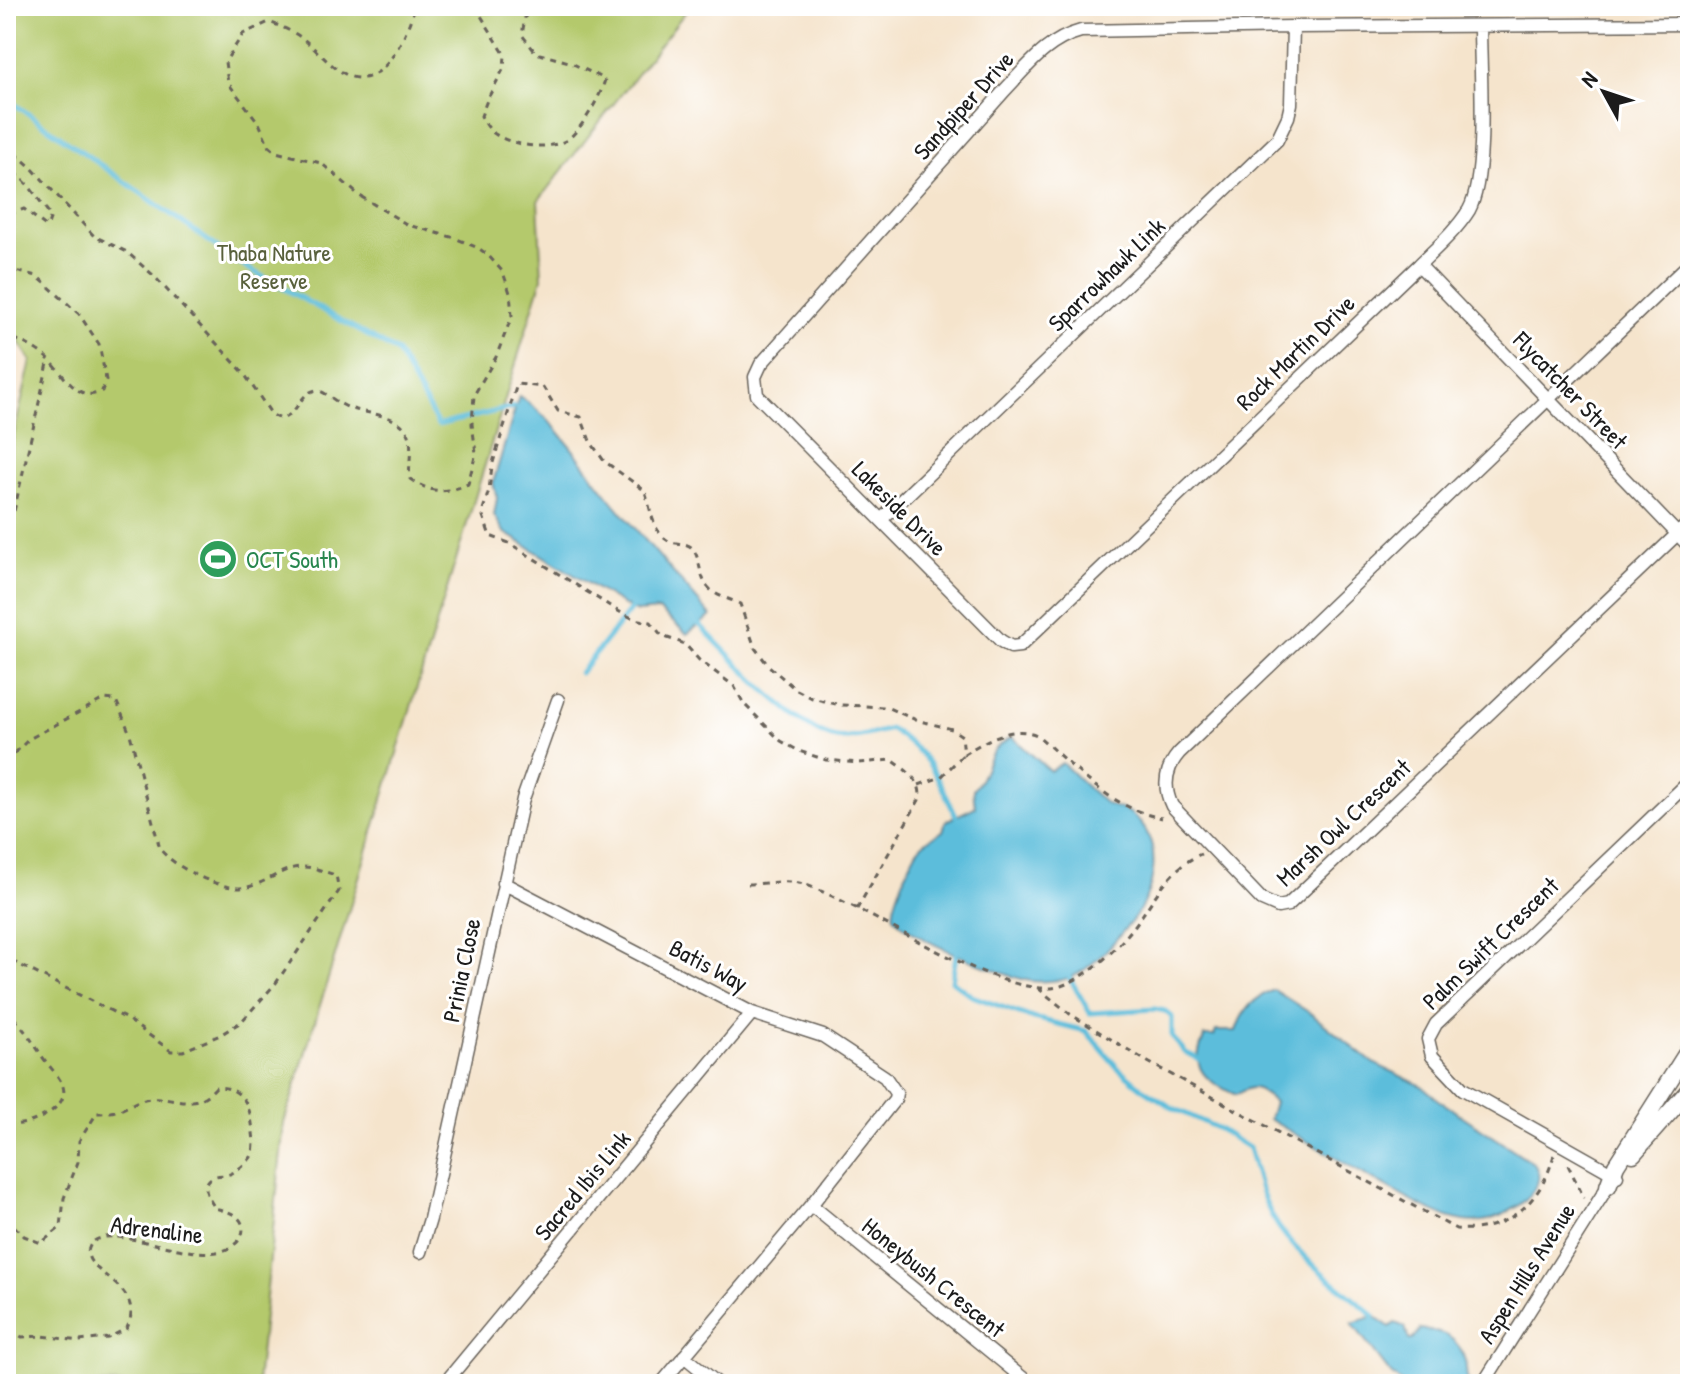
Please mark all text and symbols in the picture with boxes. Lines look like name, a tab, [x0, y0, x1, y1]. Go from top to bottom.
street label: Sandpiper Drive	[906, 43, 1021, 166]
north arrow	[1564, 52, 1644, 132]
text: N	[1573, 65, 1604, 93]
street label: Sparrowhawk Link	[1041, 210, 1172, 338]
park label: Thaba Nature Reserve	[217, 236, 332, 296]
street label: Rock Martin Drive	[1229, 287, 1362, 417]
street label: Flycatcher Street	[1506, 323, 1636, 456]
street label: Lakeside Drive	[846, 454, 955, 563]
sports icon: OCT South	[197, 538, 239, 580]
place label: OCT South	[246, 543, 338, 575]
street label: Marsh Owl Crescent	[1269, 751, 1418, 893]
street label: Palm Swift Crescent	[1415, 869, 1566, 1016]
street label: Prinia Close	[434, 915, 488, 1025]
street label: Batis Way	[664, 931, 754, 999]
street label: Sacred Ibis Link	[527, 1123, 637, 1247]
street label: Aspen Hills Avenue	[1470, 1196, 1582, 1349]
street label: Adrenaline	[109, 1207, 205, 1251]
street label: Honeybush Crescent	[856, 1210, 1013, 1345]

